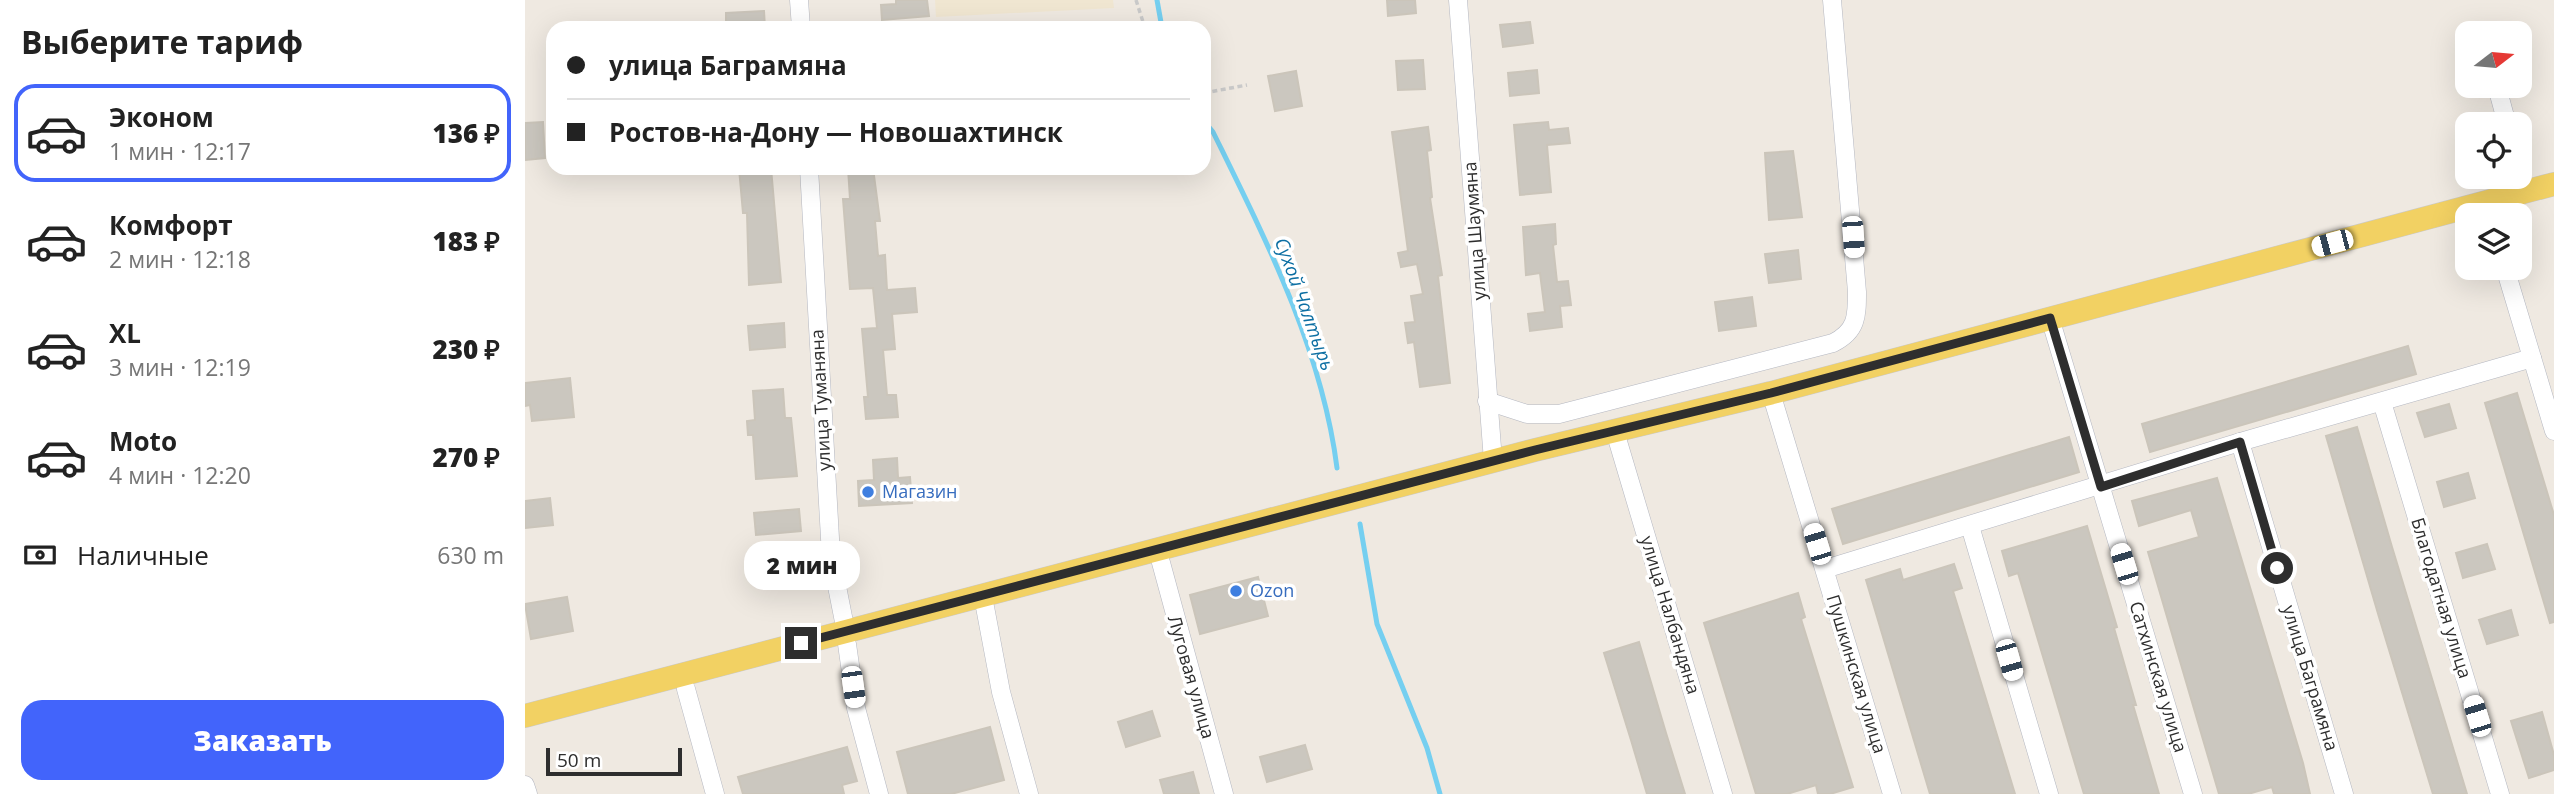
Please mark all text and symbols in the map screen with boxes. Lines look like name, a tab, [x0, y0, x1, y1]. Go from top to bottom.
text: Выберите тариф	[21, 20, 303, 63]
north arrow	[2455, 21, 2532, 98]
map controls	[2455, 21, 2532, 280]
text: улица Баграмяна	[609, 47, 847, 83]
text: Эконом	[109, 99, 214, 135]
icon: car	[25, 102, 88, 165]
button: locate	[2455, 112, 2532, 189]
text: Ростов-на-Дону — Новошахтинск	[609, 114, 1063, 150]
text: 136 ₽	[432, 115, 500, 151]
text: 1 мин · 12:17	[109, 135, 251, 167]
street label: улица Шаумяна	[1457, 161, 1491, 301]
button: layers	[2455, 203, 2532, 280]
text: Комфорт	[109, 207, 233, 243]
icon: car	[25, 210, 88, 273]
car	[1842, 215, 1865, 259]
text: 183 ₽	[432, 223, 500, 259]
car	[2309, 227, 2356, 259]
water label: Сухой Чалтырь	[1269, 234, 1341, 374]
text: 2 мин · 12:18	[109, 243, 251, 275]
text: XL	[109, 315, 141, 351]
icon: car	[25, 318, 88, 381]
street label: улица Туманяна	[804, 329, 836, 471]
text: 230 ₽	[432, 331, 500, 367]
text: 3 мин · 12:19	[109, 351, 251, 383]
text: Moto	[109, 423, 177, 459]
icon: car	[25, 426, 88, 489]
text: 270 ₽	[432, 439, 500, 475]
text: 4 мин · 12:20	[109, 459, 251, 491]
place label: Магазин	[882, 479, 958, 503]
marker: Магазин	[860, 484, 876, 500]
street label: Благодатная улица	[2406, 514, 2478, 681]
car	[1801, 521, 1834, 567]
street label: улица Налбандяна	[1635, 533, 1706, 697]
icon: cash	[21, 536, 59, 574]
text: Наличные	[77, 537, 209, 573]
text: 630 m	[437, 539, 504, 571]
car	[2108, 541, 2141, 587]
callout: 2 мин	[743, 542, 859, 590]
text: 2 мин	[767, 549, 837, 581]
route start	[2261, 552, 2293, 584]
place label: Ozon	[1250, 578, 1294, 602]
marker: Ozon	[1228, 583, 1244, 599]
street label: Пушкинская улица	[1821, 591, 1893, 756]
street label: Сатхинская улица	[2125, 598, 2193, 755]
street label: улица Баграмяна	[2277, 602, 2345, 753]
street label: Луговая улица	[1163, 612, 1221, 741]
route end	[785, 627, 817, 659]
car	[1994, 637, 2025, 683]
car	[840, 665, 867, 709]
car	[2461, 693, 2494, 739]
button: Заказать	[21, 700, 504, 780]
scale bar	[546, 745, 683, 777]
text: 50 m	[557, 747, 601, 773]

